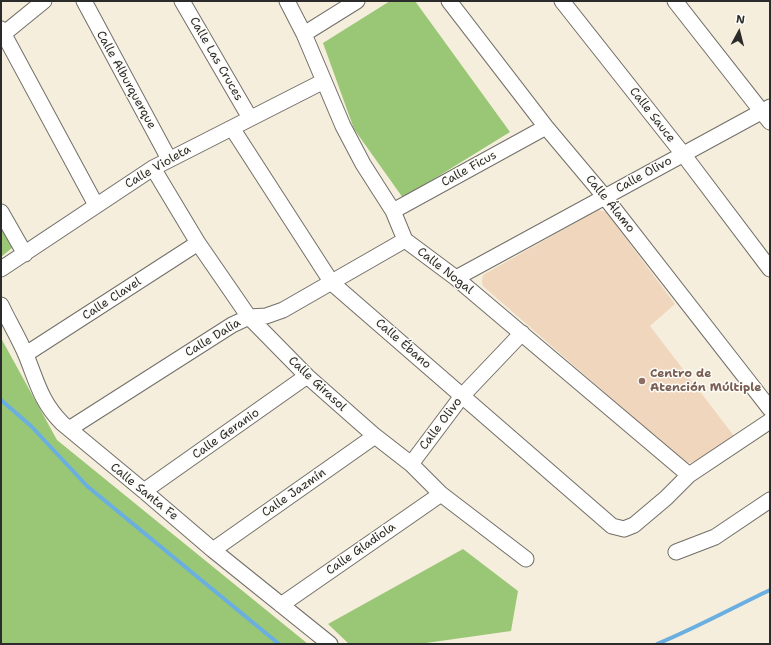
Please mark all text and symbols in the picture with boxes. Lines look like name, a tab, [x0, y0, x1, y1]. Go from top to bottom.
north arrow	[719, 12, 759, 52]
text: N	[735, 12, 746, 28]
street label: Calle Las Cruces	[186, 15, 246, 103]
street label: Calle Alburquerque	[93, 28, 159, 132]
street label: Calle Sauce	[626, 85, 678, 145]
street label: Calle Violeta	[122, 142, 194, 192]
street label: Calle Ficus	[439, 148, 499, 190]
street label: Calle Olivo	[613, 154, 675, 196]
street label: Calle Álamo	[582, 172, 638, 236]
street label: Calle Nogal	[414, 245, 476, 297]
street label: Calle Clavel	[80, 275, 144, 323]
street label: Calle Dalia	[183, 316, 243, 360]
street label: Calle Ébano	[372, 316, 434, 372]
street label: Calle Girasol	[285, 354, 349, 414]
place label: Centro de Atención Múltiple	[650, 367, 762, 395]
marker: Centro de Atención Múltiple	[637, 376, 647, 386]
street label: Calle Olivo	[417, 395, 465, 453]
street label: Calle Geranio	[190, 406, 262, 462]
street label: Calle Santa Fe	[107, 460, 181, 524]
street label: Calle Jazmín	[259, 466, 329, 520]
street label: Calle Gladiola	[323, 520, 399, 578]

